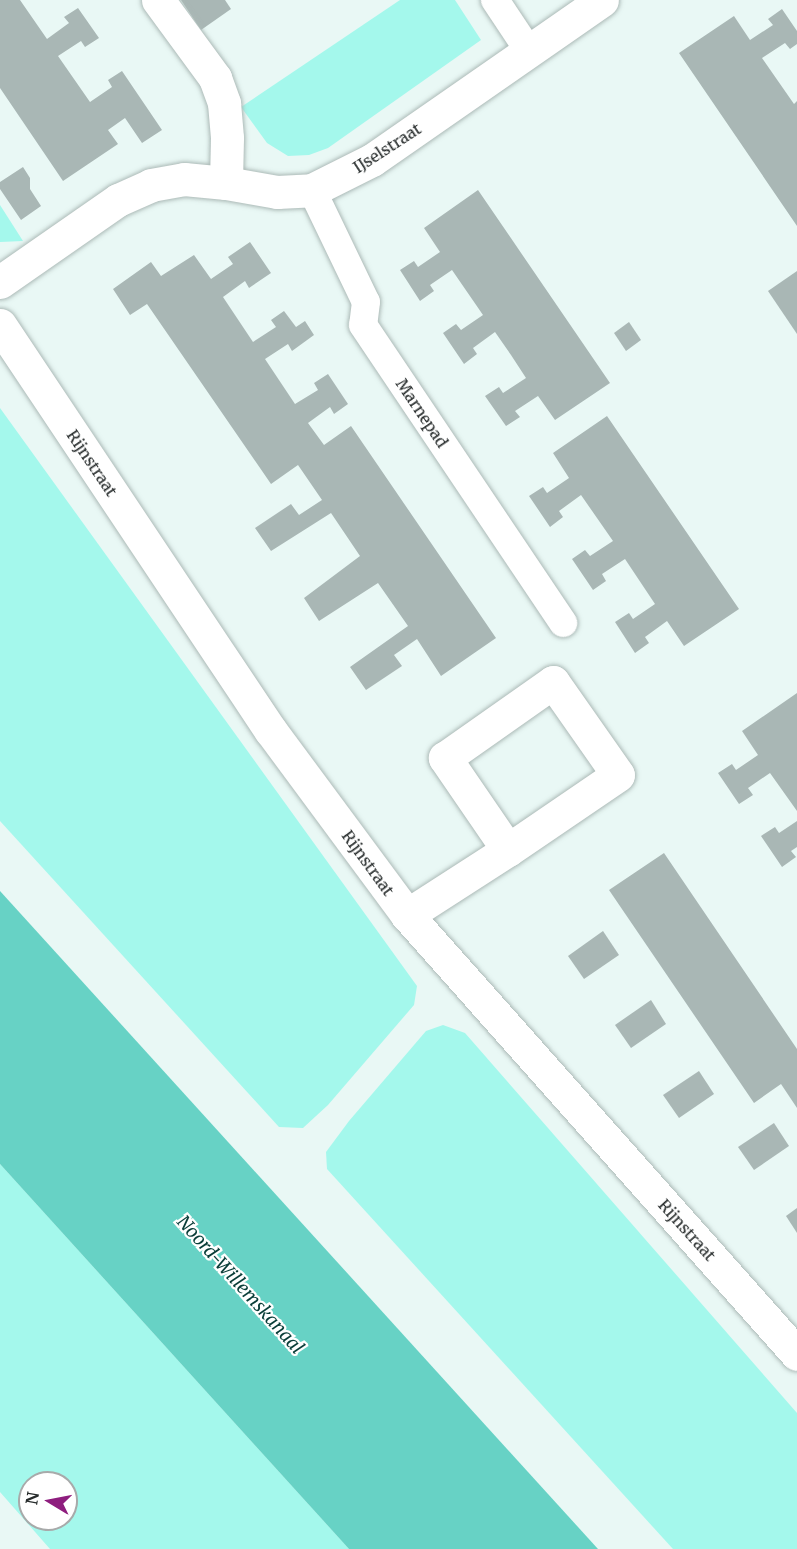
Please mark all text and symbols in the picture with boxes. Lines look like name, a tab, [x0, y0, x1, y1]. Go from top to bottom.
street label: IJselstraat	[350, 119, 424, 177]
street label: Marnepad	[392, 375, 452, 451]
street label: Rijnstraat	[63, 426, 121, 500]
street label: Rijnstraat	[338, 827, 398, 899]
street label: Rijnstraat	[654, 1195, 720, 1265]
water label: Noord-Willemskanaal	[172, 1211, 308, 1359]
north arrow	[18, 1471, 78, 1531]
text: N	[21, 1490, 43, 1506]

